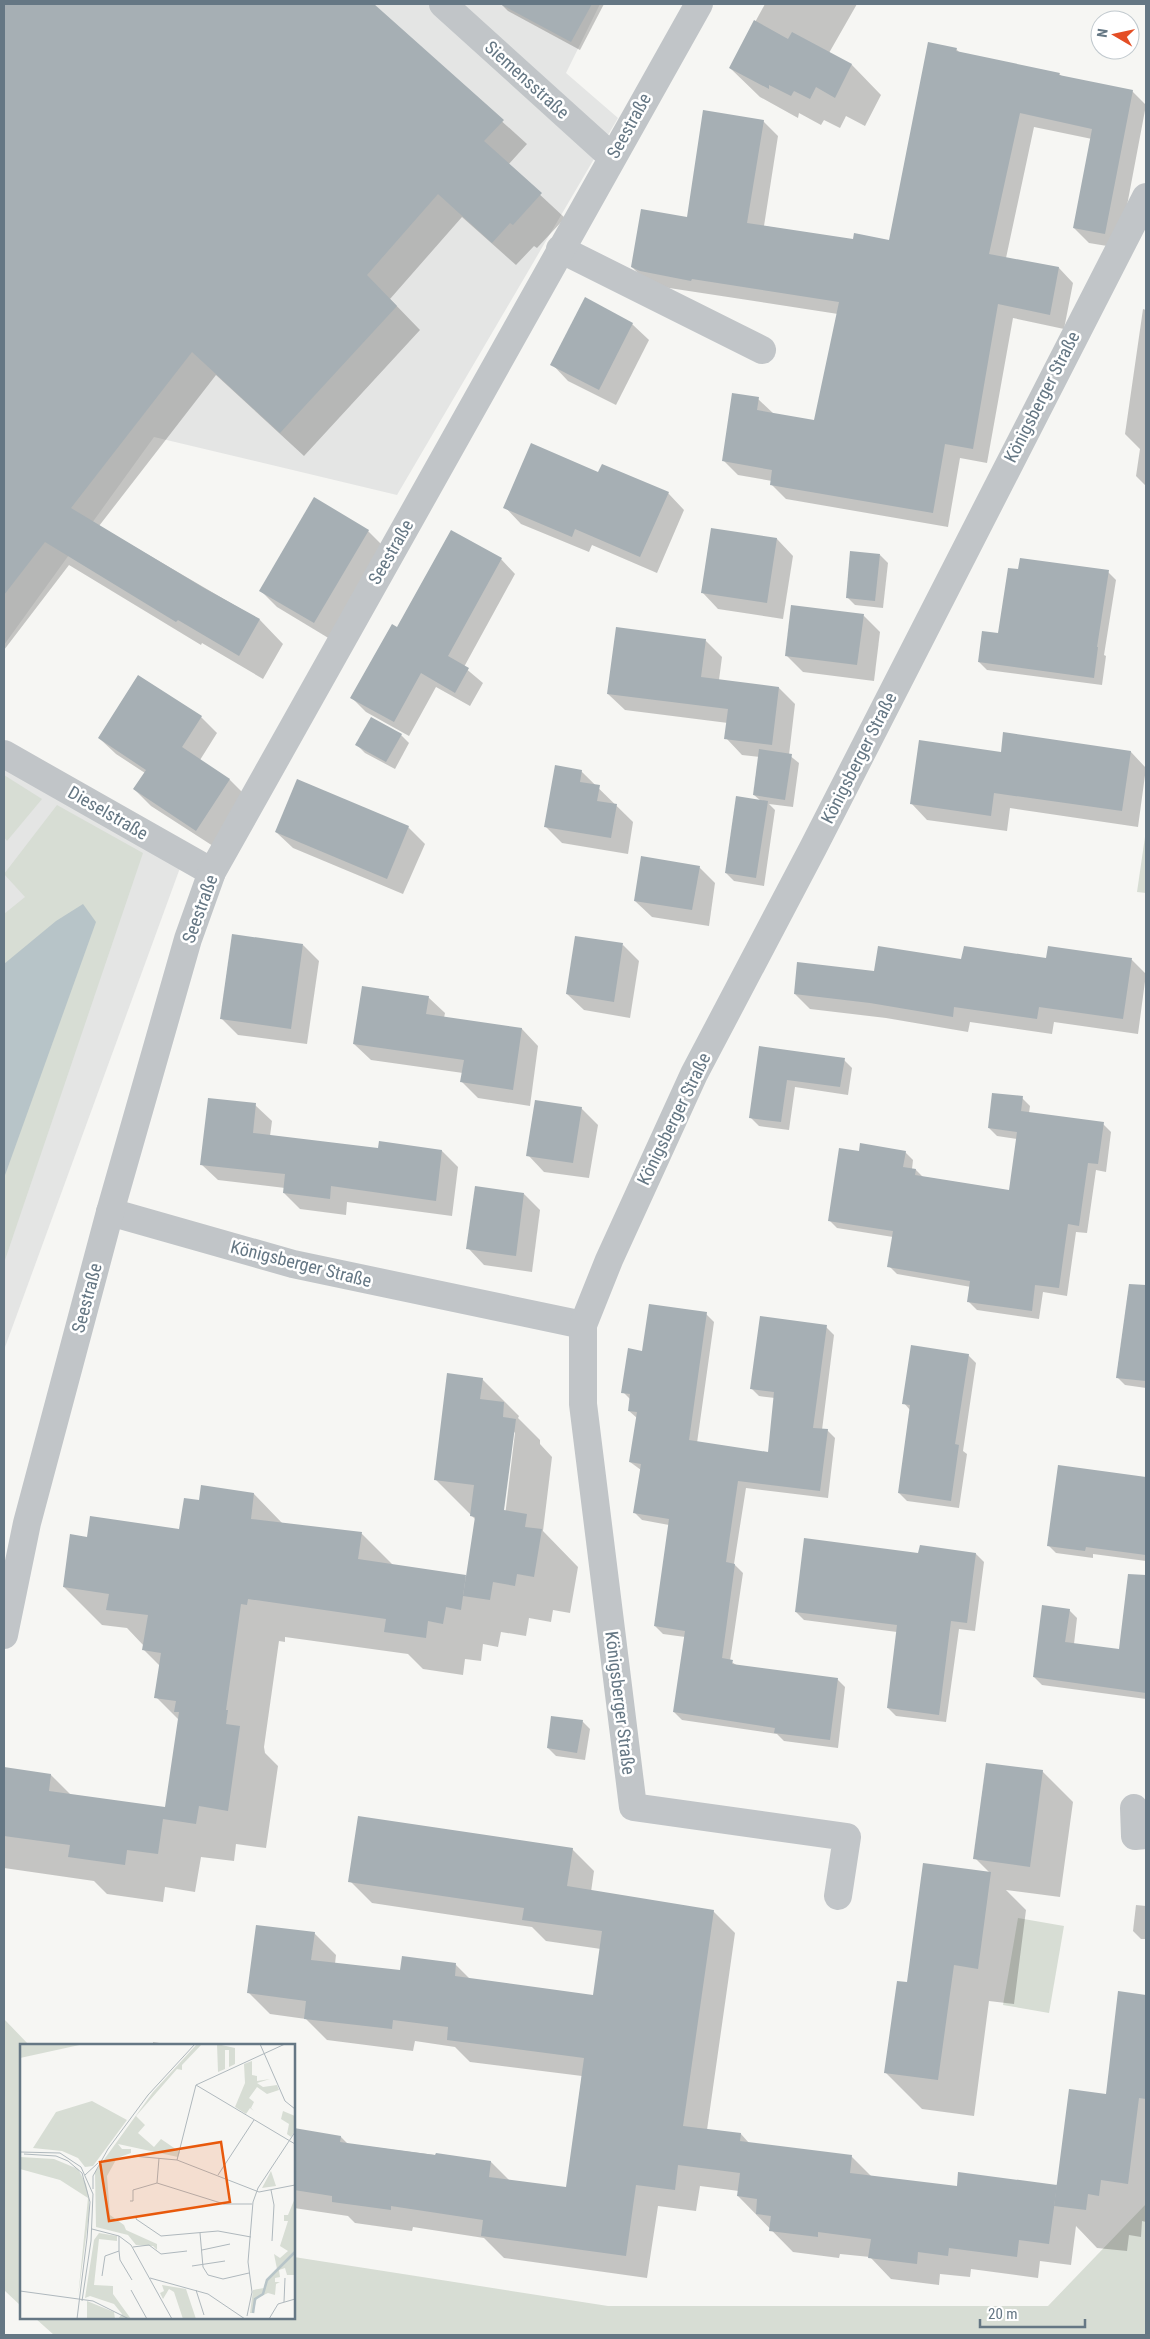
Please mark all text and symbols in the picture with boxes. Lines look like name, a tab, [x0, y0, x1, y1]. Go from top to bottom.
north arrow	[1090, 10, 1140, 60]
text: N	[1094, 27, 1111, 38]
street label: Siemensstraße	[481, 36, 574, 123]
street label: Seestraße	[602, 89, 655, 162]
street label: Königsberger Straße	[999, 328, 1084, 466]
street label: Seestraße	[364, 516, 417, 588]
street label: Königsberger Straße	[816, 689, 901, 827]
street label: Dieselstraße	[65, 781, 152, 844]
street label: Seestraße	[177, 872, 222, 946]
street label: Königsberger Straße	[632, 1049, 715, 1188]
street label: Königsberger Straße	[229, 1236, 374, 1291]
street label: Seestraße	[67, 1261, 106, 1335]
street label: Königsberger Straße	[601, 1630, 640, 1776]
inset map	[20, 2044, 295, 2319]
scale bar	[980, 2296, 1085, 2328]
text: 20 m	[988, 2305, 1018, 2323]

